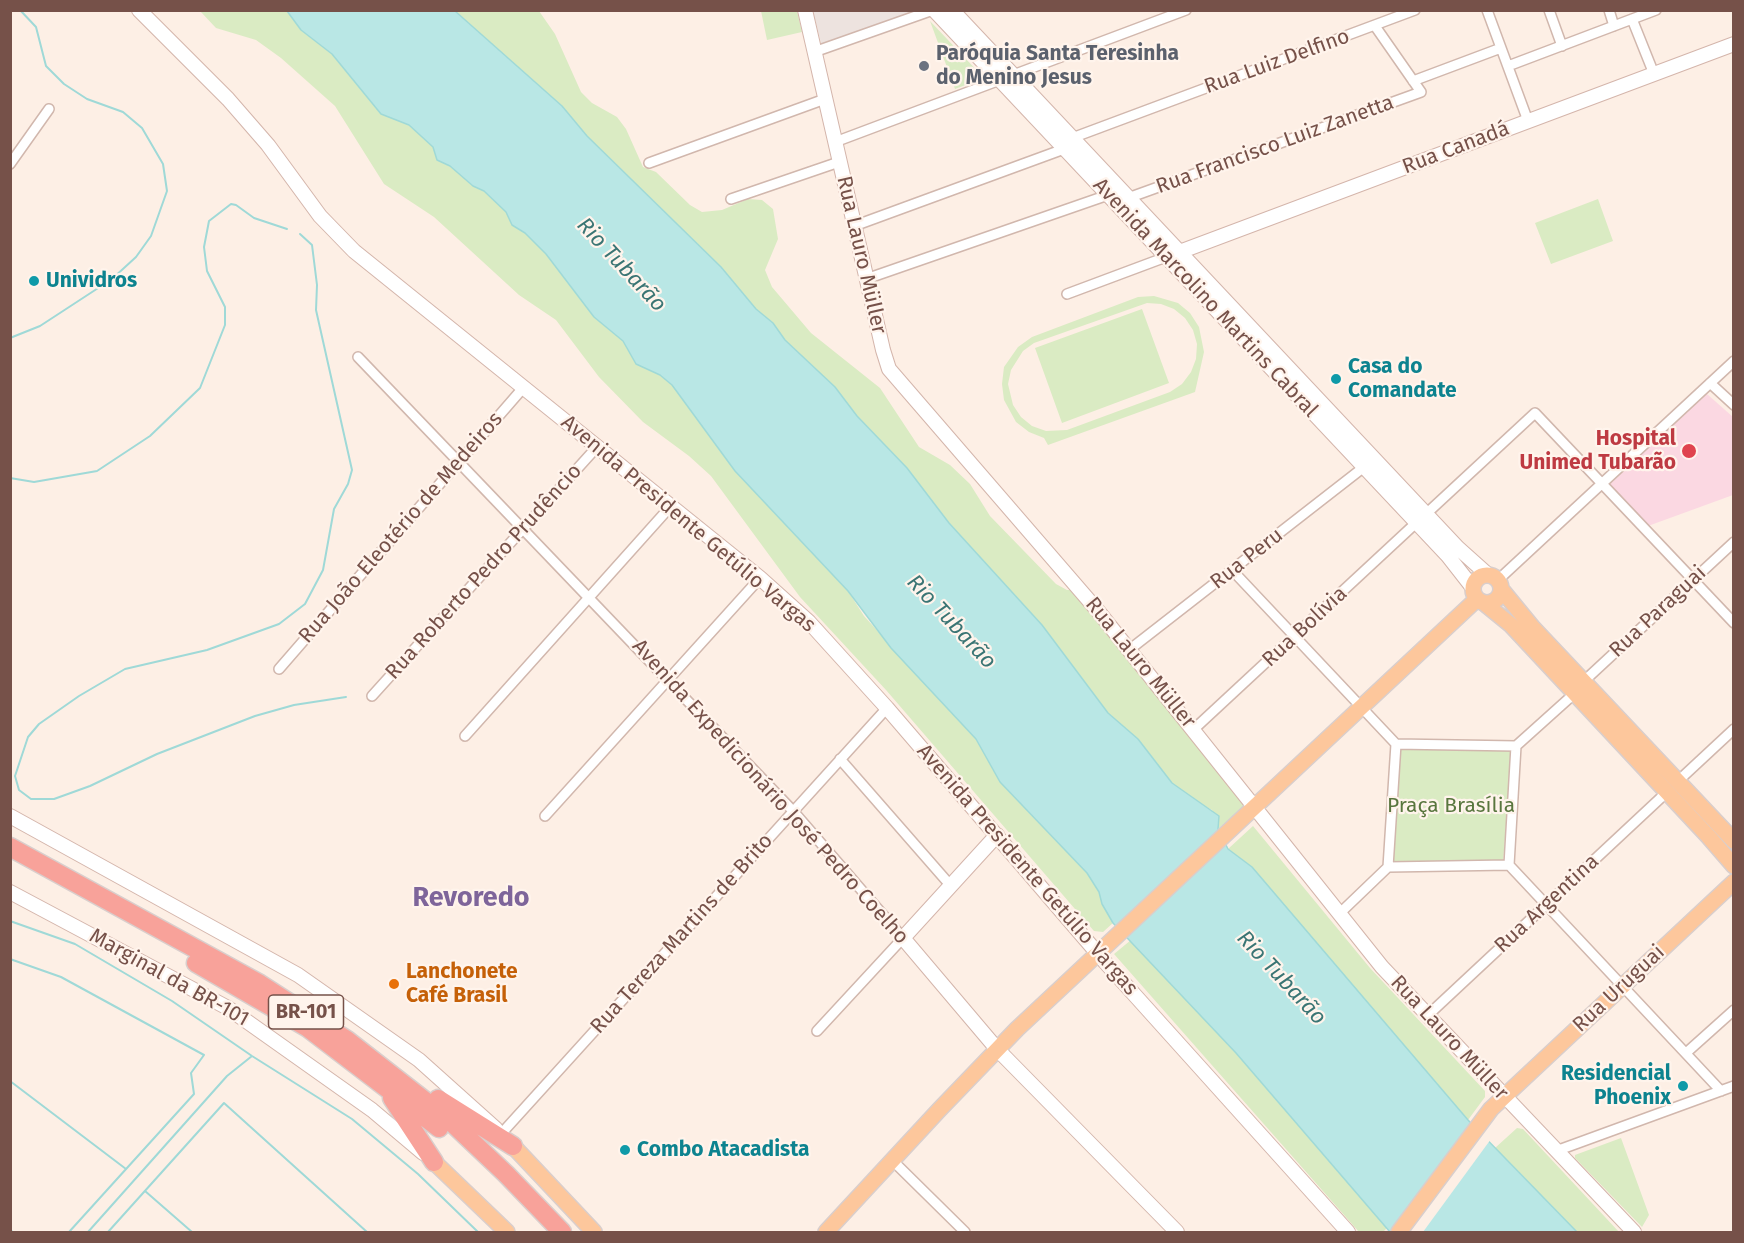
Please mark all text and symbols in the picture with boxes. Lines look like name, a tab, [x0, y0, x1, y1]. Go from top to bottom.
street label: Rua Luiz Delfino	[1201, 24, 1353, 100]
place label: Paróquia Santa Teresinha do Menino Jesus	[936, 41, 1179, 91]
marker: Paróquia Santa Teresinha do Menino Jesus	[917, 59, 931, 73]
street label: Rua Francisco Luiz Zanetta	[1153, 90, 1397, 200]
street label: Rua Canadá	[1399, 116, 1513, 180]
street label: Avenida Marcolino Martins Cabral	[1087, 173, 1323, 423]
street label: Rua Lauro Müller	[831, 174, 891, 336]
water label: Rio Tubarão	[571, 212, 671, 318]
place label: Unividros	[46, 268, 137, 294]
marker: Unividros	[27, 274, 41, 288]
place label: Casa do Comandate	[1348, 354, 1457, 404]
marker: Casa do Comandate	[1329, 372, 1343, 386]
street label: Rua João Eleotério de Medeiros	[294, 407, 508, 649]
street label: Avenida Presidente Getúlio Vargas	[556, 410, 820, 638]
place label: Hospital Unimed Tubarão	[1520, 426, 1676, 476]
marker: Hospital Unimed Tubarão	[1680, 442, 1698, 460]
street label: Rua Roberto Pedro Prudêncio	[381, 459, 587, 685]
street label: Rua Peru	[1206, 523, 1288, 595]
street label: Rua Paraguai	[1604, 561, 1712, 663]
water label: Rio Tubarão	[901, 569, 1001, 675]
street label: Rua Bolívia	[1257, 581, 1353, 673]
street label: Rua Lauro Müller	[1079, 592, 1201, 734]
street label: Avenida Expedicionário José Pedro Coelho	[626, 634, 914, 950]
street label: Avenida Presidente Getúlio Vargas	[911, 739, 1143, 1001]
park label: Praça Brasília	[1387, 793, 1515, 819]
street label: Rua Tereza Martins de Brito	[585, 829, 779, 1039]
street label: Rua Argentina	[1490, 849, 1604, 959]
district label: Revoredo	[412, 882, 530, 914]
street label: Marginal da BR-101	[85, 924, 253, 1032]
water label: Rio Tubarão	[1231, 925, 1331, 1031]
street label: Rua Uruguai	[1568, 940, 1670, 1038]
place label: Lanchonete Café Brasil	[406, 959, 518, 1009]
street label: Rua Lauro Müller	[1385, 970, 1513, 1106]
marker: Lanchonete Café Brasil	[387, 977, 401, 991]
road number: BR-101	[268, 995, 344, 1029]
place label: Residencial Phoenix	[1561, 1061, 1671, 1111]
marker: Residencial Phoenix	[1676, 1079, 1690, 1093]
place label: Combo Atacadista	[637, 1137, 810, 1163]
marker: Combo Atacadista	[618, 1143, 632, 1157]

